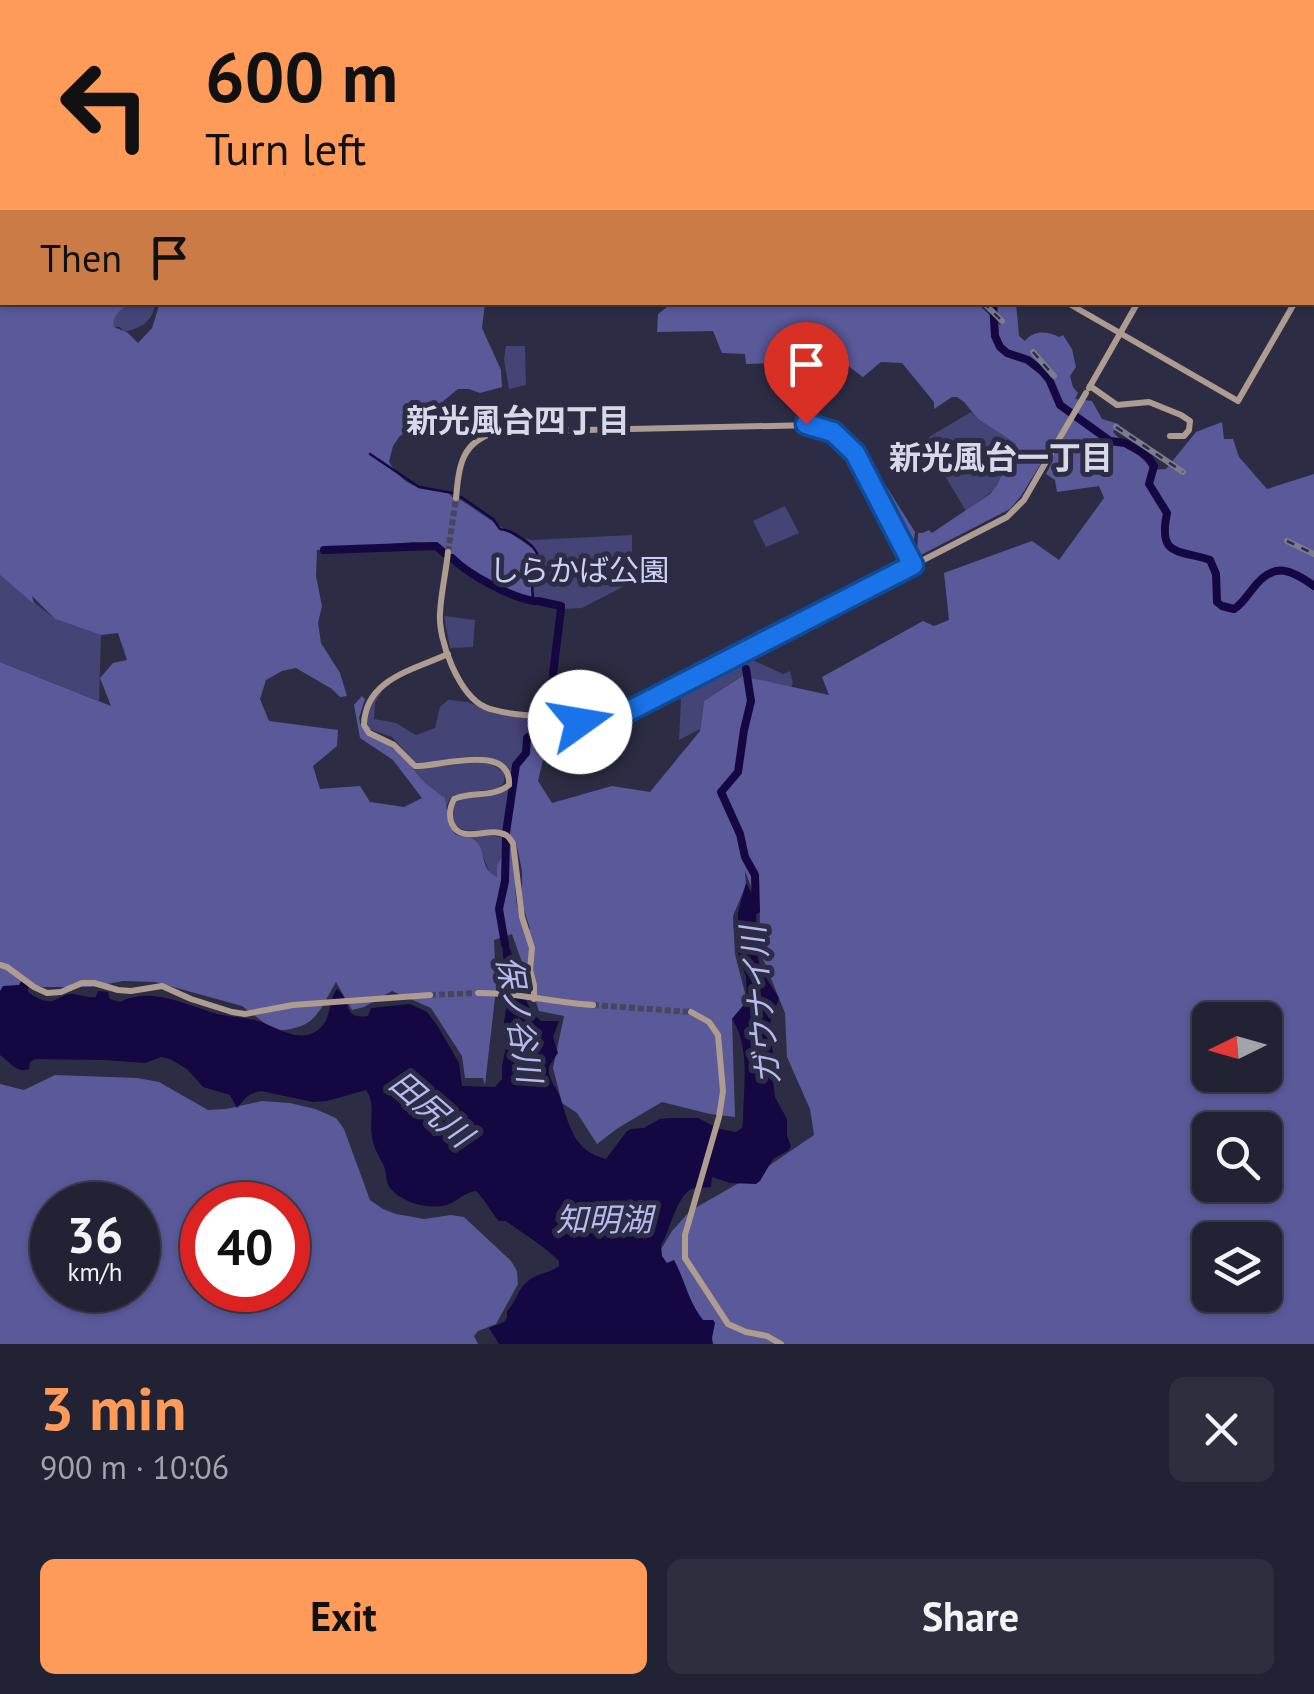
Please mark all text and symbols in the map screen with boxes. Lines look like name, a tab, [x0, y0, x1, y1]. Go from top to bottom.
text: 600 m	[205, 31, 398, 121]
icon: left	[40, 40, 170, 170]
text: Turn left	[205, 119, 366, 177]
icon: arrive	[142, 230, 197, 285]
text: Then	[40, 233, 122, 282]
pin	[764, 322, 849, 425]
icon: arrive	[779, 337, 834, 392]
district label: 新光風台四丁目	[406, 399, 630, 441]
district label: 新光風台一丁目	[889, 436, 1113, 478]
park label: しらかば公園	[489, 550, 669, 589]
position arrow	[528, 670, 632, 774]
water label: ガウナイ川	[730, 921, 789, 1088]
water label: 保ノ谷川	[488, 952, 552, 1088]
north arrow	[1192, 1002, 1282, 1092]
map controls	[1192, 1002, 1282, 1312]
water label: 田尻川	[382, 1061, 484, 1158]
button: search	[1192, 1112, 1282, 1202]
speed limit sign: 40	[180, 1182, 310, 1312]
water label: 知明湖	[556, 1198, 657, 1240]
text: 36	[67, 1202, 123, 1267]
button: layers	[1192, 1222, 1282, 1312]
text: km/h	[68, 1256, 122, 1288]
text: 3 min	[40, 1369, 186, 1447]
button: close	[1169, 1377, 1274, 1482]
text: 900 m · 10:06	[40, 1446, 229, 1488]
button: Exit	[40, 1559, 647, 1674]
button: Share	[667, 1559, 1274, 1674]

